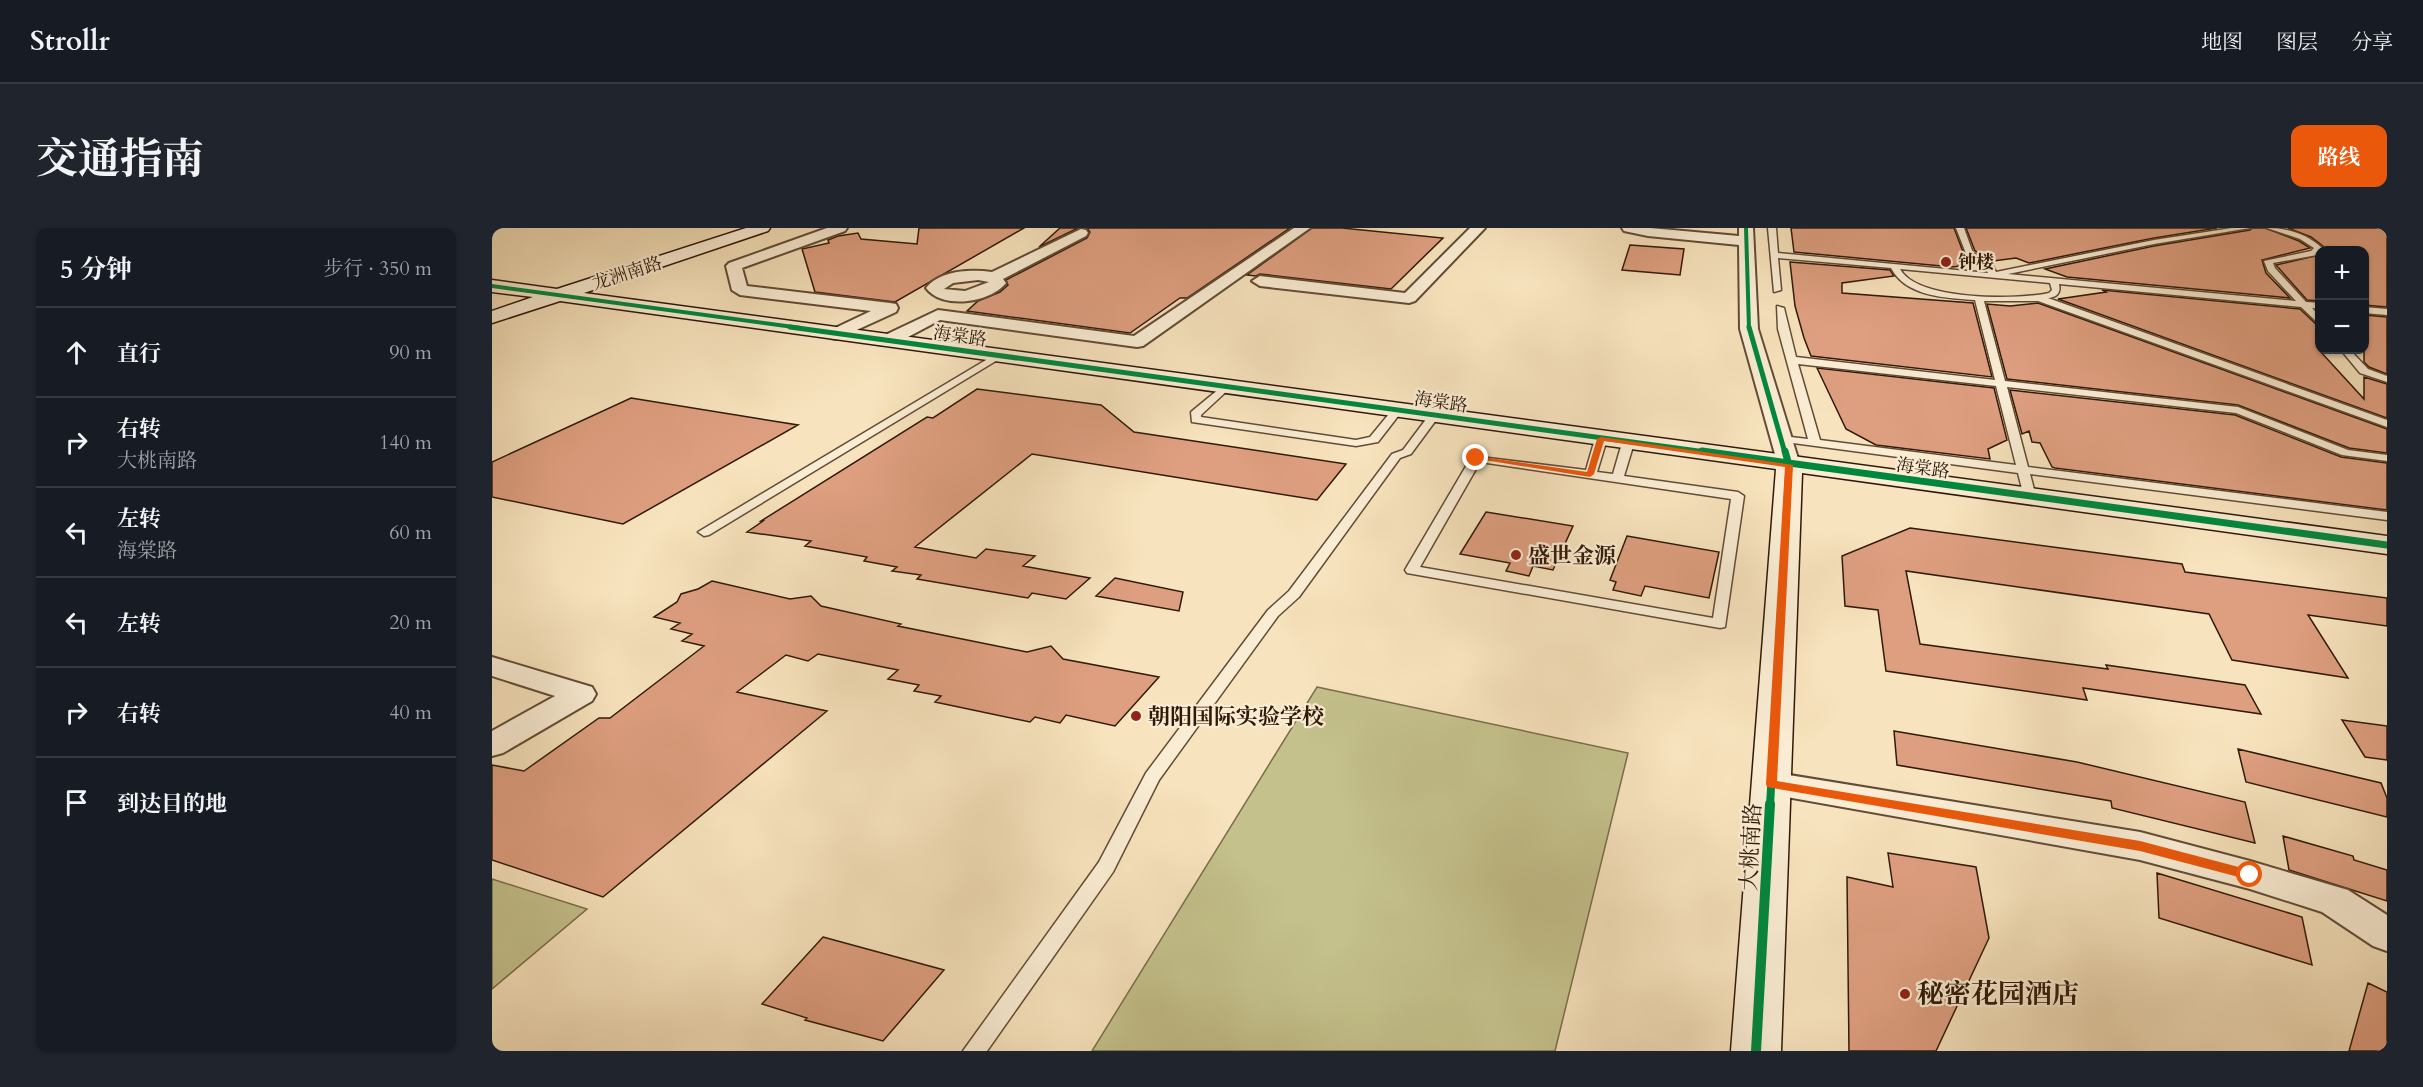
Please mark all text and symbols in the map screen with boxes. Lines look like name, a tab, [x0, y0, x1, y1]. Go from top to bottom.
text: Strollr	[30, 22, 110, 60]
text: 地图	[2201, 28, 2243, 57]
text: 图层	[2276, 28, 2318, 57]
text: 分享	[2351, 28, 2393, 57]
button: 路线	[2291, 125, 2387, 187]
text: 交通指南	[36, 131, 204, 188]
map controls	[2315, 246, 2369, 354]
button: +	[2315, 246, 2369, 300]
street label: 龙洲南路	[589, 250, 665, 296]
place label: 钟楼	[1958, 250, 1994, 275]
text: 5 分钟	[60, 252, 132, 287]
text: 步行 · 350 m	[323, 255, 432, 282]
marker: 钟楼	[1939, 255, 1953, 269]
button: −	[2315, 300, 2369, 354]
street label: 海棠路	[931, 320, 988, 353]
icon: ahead	[60, 336, 93, 369]
text: 直行	[117, 339, 161, 369]
text: 90 m	[389, 339, 432, 366]
street label: 海棠路	[1412, 386, 1469, 419]
text: 右转	[117, 414, 161, 444]
icon: right	[60, 426, 93, 459]
text: 140 m	[379, 429, 432, 456]
route end	[1462, 444, 1488, 470]
text: 大桃南路	[117, 447, 197, 474]
street label: 海棠路	[1894, 452, 1951, 485]
text: 左转	[117, 504, 161, 534]
icon: left	[60, 516, 93, 549]
text: 60 m	[389, 519, 432, 546]
text: 海棠路	[117, 537, 177, 564]
place label: 盛世金源	[1528, 541, 1616, 571]
marker: 盛世金源	[1509, 548, 1523, 562]
icon: left	[60, 606, 93, 639]
text: 左转	[117, 609, 161, 639]
text: 20 m	[389, 609, 432, 636]
icon: right	[60, 696, 93, 729]
text: 右转	[117, 699, 161, 729]
text: 40 m	[389, 699, 432, 726]
place label: 朝阳国际实验学校	[1148, 702, 1324, 732]
marker: 朝阳国际实验学校	[1129, 709, 1143, 723]
icon: arrive	[60, 786, 93, 819]
text: 到达目的地	[117, 789, 227, 819]
street label: 大桃南路	[1734, 802, 1768, 892]
route start	[2236, 861, 2262, 887]
place label: 秘密花园酒店	[1917, 976, 2079, 1013]
marker: 秘密花园酒店	[1898, 987, 1912, 1001]

